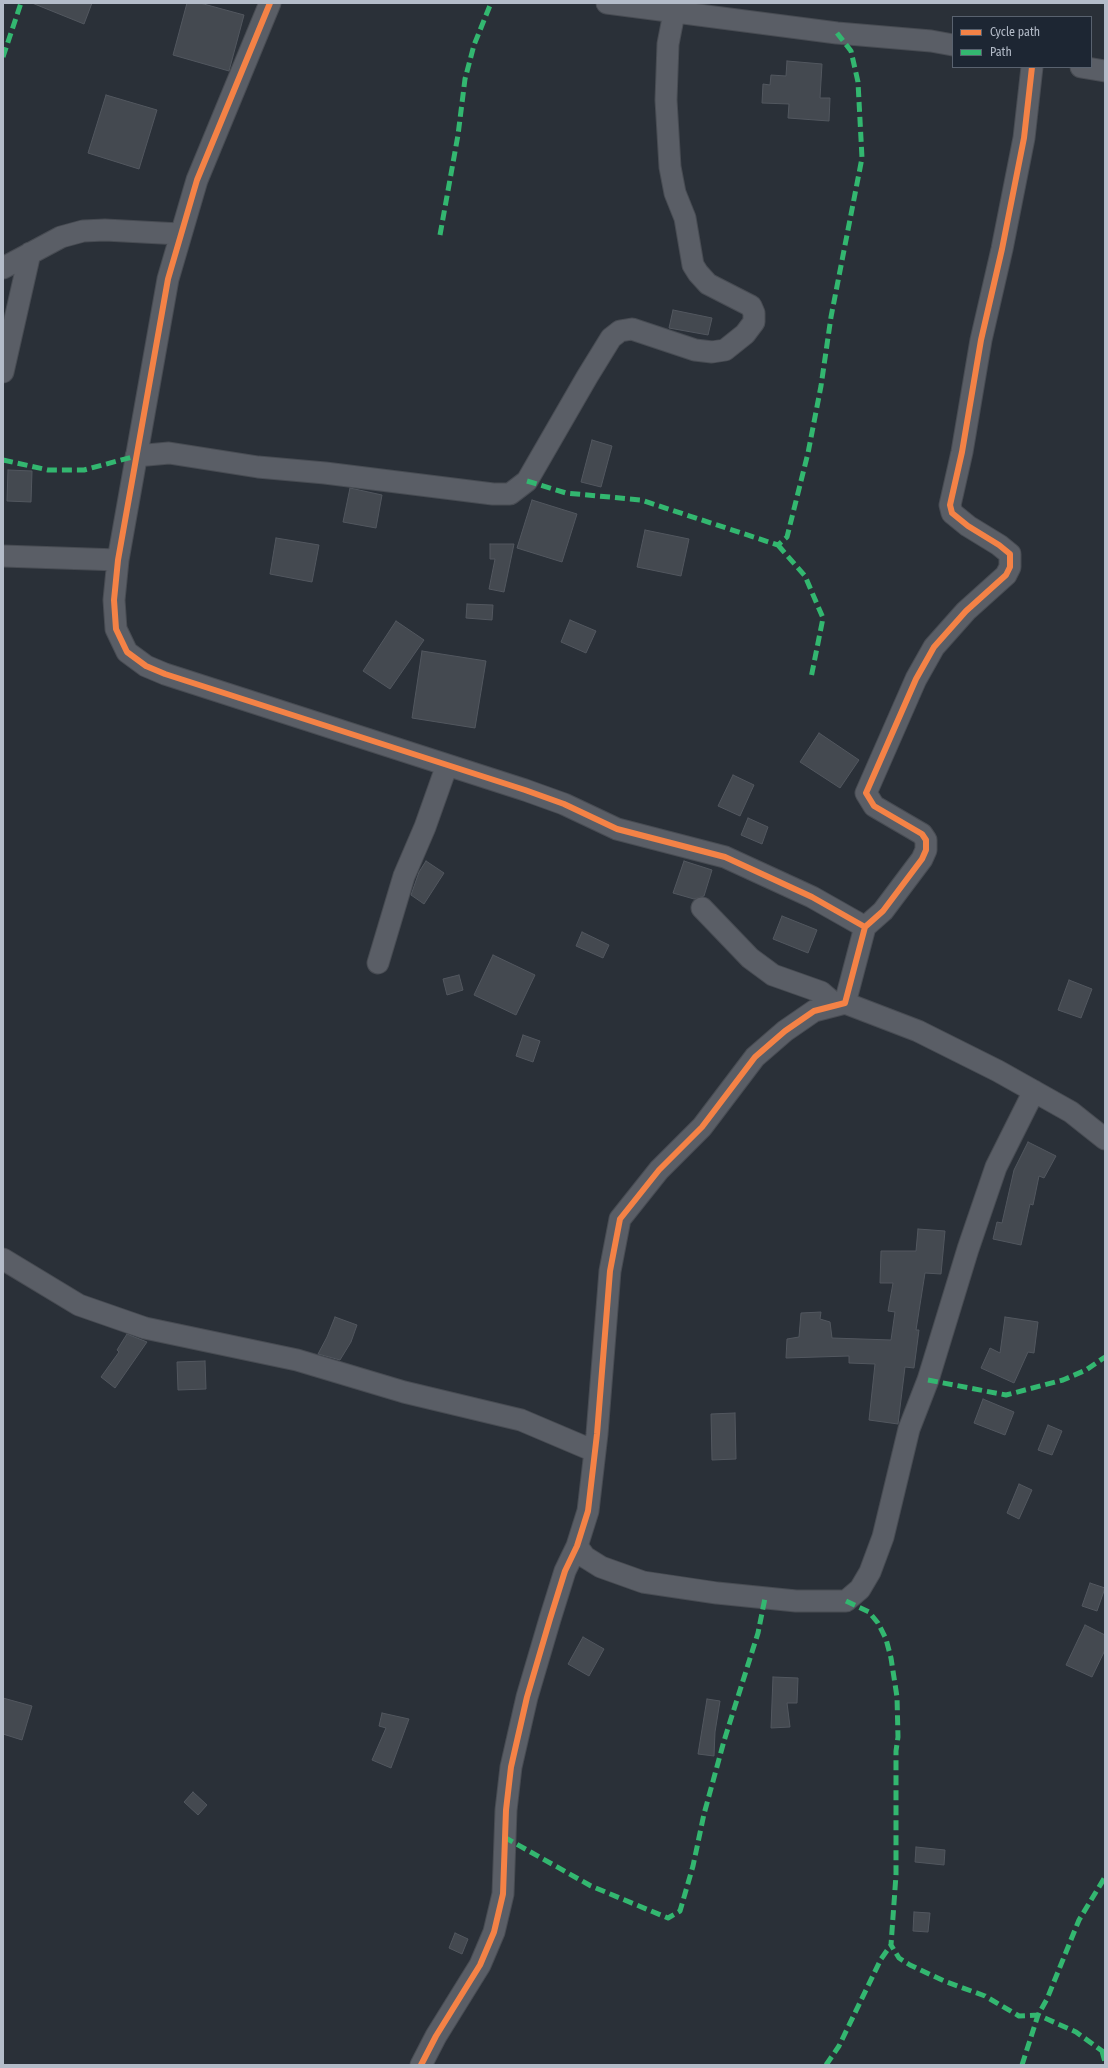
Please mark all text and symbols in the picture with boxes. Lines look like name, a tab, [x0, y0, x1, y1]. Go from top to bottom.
legend	[952, 16, 1092, 68]
text: Cycle path	[990, 25, 1040, 39]
text: Path	[990, 45, 1012, 59]

